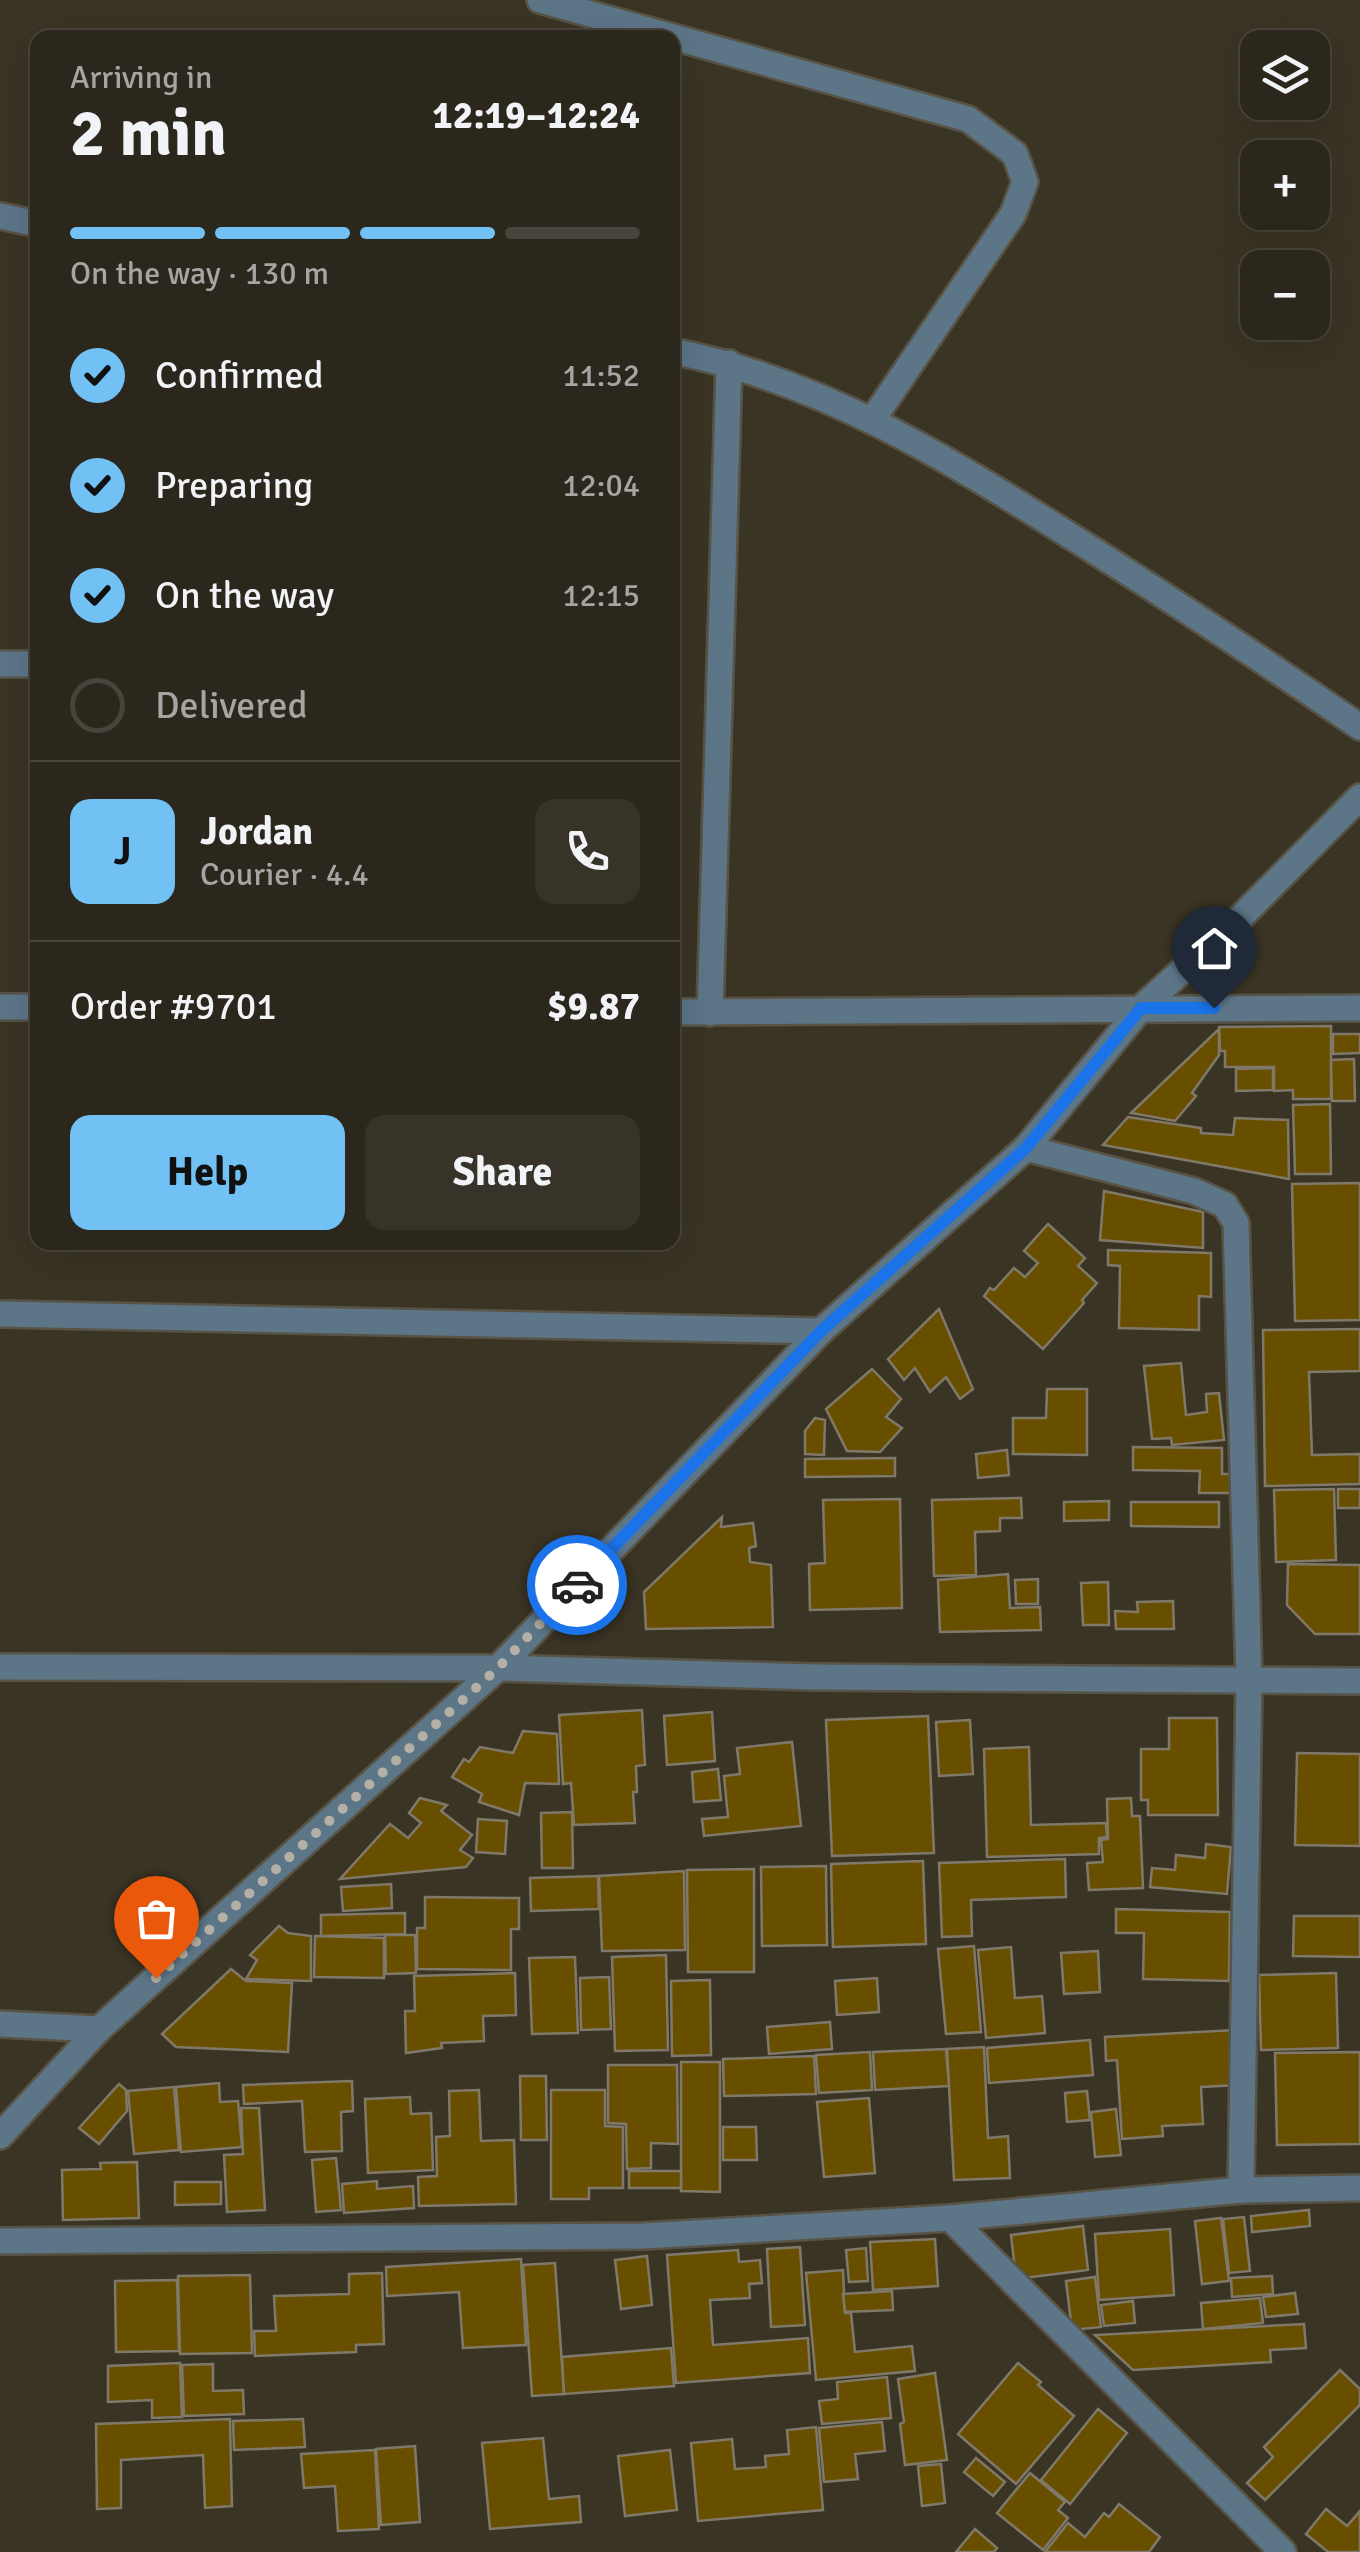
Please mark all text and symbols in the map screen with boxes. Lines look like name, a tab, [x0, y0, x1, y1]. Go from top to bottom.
map controls	[1240, 30, 1330, 340]
button: layers	[1240, 30, 1330, 120]
text: Arriving in	[70, 58, 212, 97]
text: 12:19–12:24	[432, 92, 640, 139]
text: 2 min	[70, 94, 227, 174]
button: +	[1240, 140, 1330, 230]
button: −	[1240, 250, 1330, 340]
text: On the way · 130 m	[70, 254, 329, 293]
icon: check	[70, 348, 125, 403]
text: Confirmed	[155, 352, 324, 399]
text: 11:52	[562, 356, 640, 395]
icon: check	[70, 458, 125, 513]
text: Preparing	[155, 462, 313, 509]
text: 12:04	[562, 466, 640, 505]
icon: check	[70, 568, 125, 623]
text: On the way	[155, 572, 334, 619]
text: 12:15	[562, 576, 640, 615]
text: Delivered	[155, 682, 308, 729]
button: phone	[535, 799, 640, 904]
text: Jordan	[200, 808, 313, 855]
text: J	[114, 828, 131, 875]
text: Courier · 4.4	[200, 855, 369, 894]
pin	[1172, 906, 1257, 1009]
icon: home	[1187, 921, 1242, 976]
text: Order #9701	[70, 983, 277, 1030]
text: $9.87	[547, 983, 640, 1030]
button: Help	[70, 1115, 345, 1230]
button: Share	[365, 1115, 640, 1230]
courier	[527, 1535, 627, 1635]
icon: car	[550, 1558, 605, 1613]
pin	[114, 1876, 199, 1979]
icon: bag	[129, 1891, 184, 1946]

